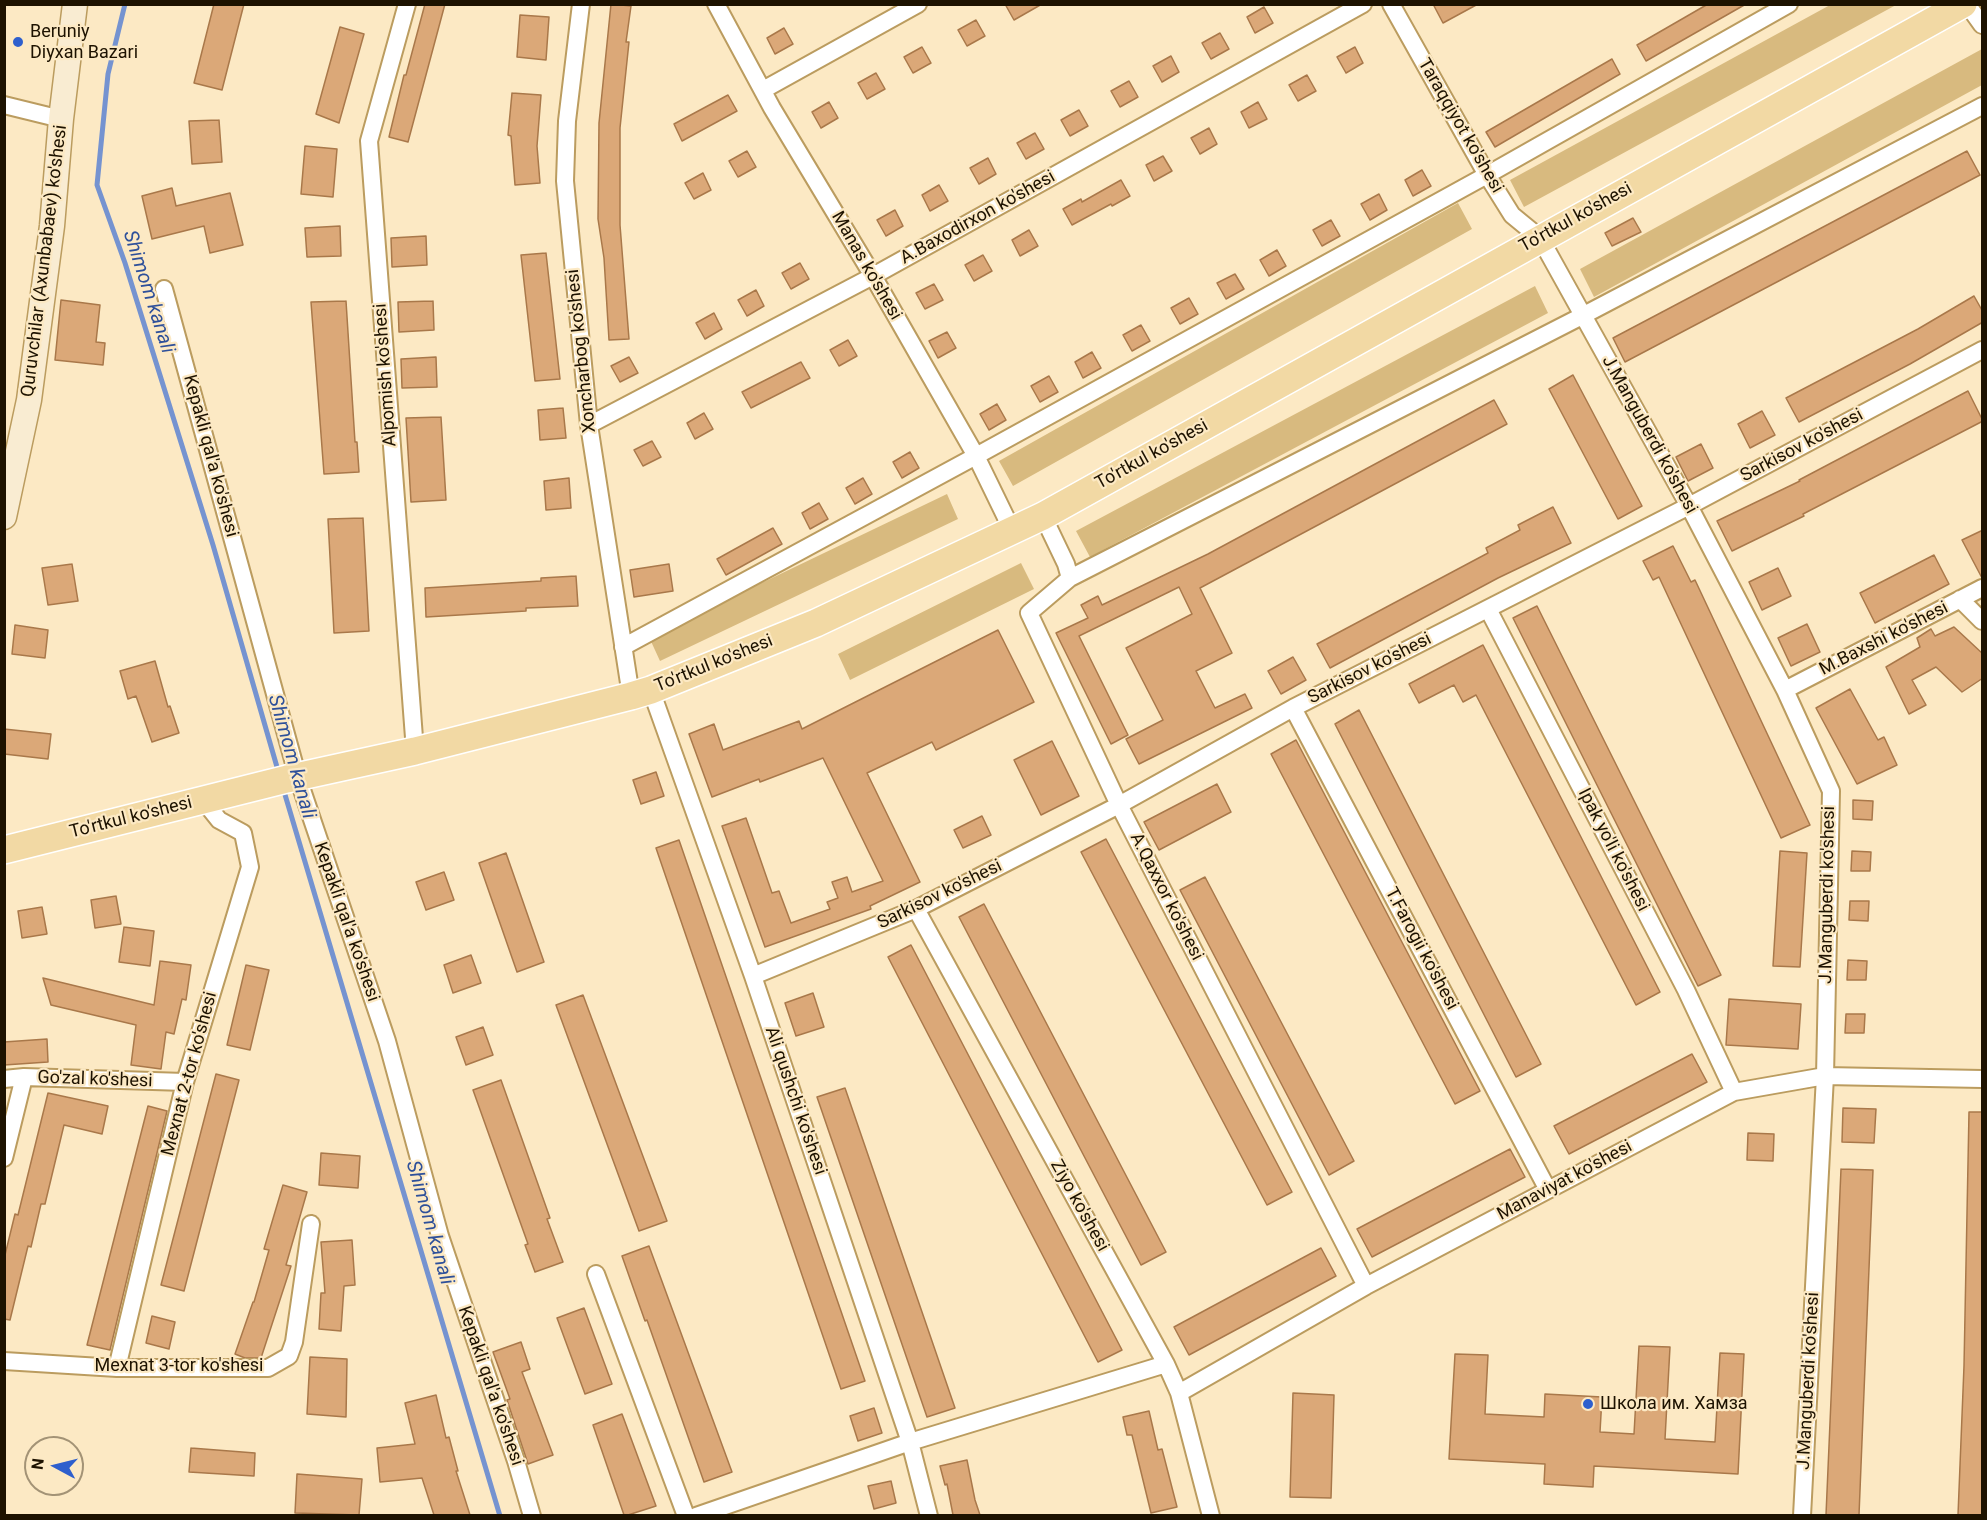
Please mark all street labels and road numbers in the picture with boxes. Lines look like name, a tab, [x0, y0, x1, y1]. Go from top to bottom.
street label: Taraqqiyot ko'shesi	[1413, 55, 1507, 197]
street label: Quruvchilar (Axunbabaev) ko'shesi	[18, 124, 72, 398]
street label: A.Baxodirxon ko'shesi	[897, 166, 1059, 270]
street label: To'rtkul ko'shesi	[1516, 178, 1636, 258]
street label: Manas ko'shesi	[826, 208, 906, 324]
street label: Xoncharbog ko'shesi	[563, 268, 601, 434]
street label: Alpomish ko'shesi	[370, 303, 402, 447]
street label: J.Manguberdi ko'shesi	[1596, 352, 1702, 518]
street label: Kepakli qal'a ko'shesi	[178, 372, 242, 540]
street label: Sarkisov ko'shesi	[1737, 405, 1867, 487]
street label: To'rtkul ko'shesi	[1092, 415, 1212, 495]
street label: M.Baxshi ko'shesi	[1816, 597, 1952, 681]
street label: Sarkisov ko'shesi	[1305, 629, 1435, 709]
street label: To'rtkul ko'shesi	[652, 630, 776, 698]
street label: Ipak yo'li ko'shesi	[1573, 785, 1653, 915]
street label: To'rtkul ko'shesi	[68, 792, 194, 844]
street label: J.Manguberdi ko'shesi	[1816, 806, 1840, 984]
street label: A.Qaxxor ko'shesi	[1125, 830, 1207, 964]
street label: Kepakli qal'a ko'shesi	[309, 839, 383, 1005]
street label: Sarkisov ko'shesi	[874, 856, 1006, 934]
street label: T.Farogii ko'shesi	[1380, 884, 1462, 1014]
street label: Mexnat 2-tor ko'shesi	[158, 990, 222, 1158]
street label: Ali qushchi ko'shesi	[759, 1024, 831, 1178]
street label: Go'zal ko'shesi	[37, 1067, 153, 1093]
street label: Manaviyat ko'shesi	[1494, 1136, 1636, 1226]
street label: Ziyo ko'shesi	[1045, 1156, 1113, 1256]
street label: J.Manguberdi ko'shesi	[1794, 1292, 1824, 1470]
street label: Kepakli qal'a ko'shesi	[453, 1303, 527, 1469]
street label: Mexnat 3-tor ko'shesi	[95, 1355, 263, 1377]

